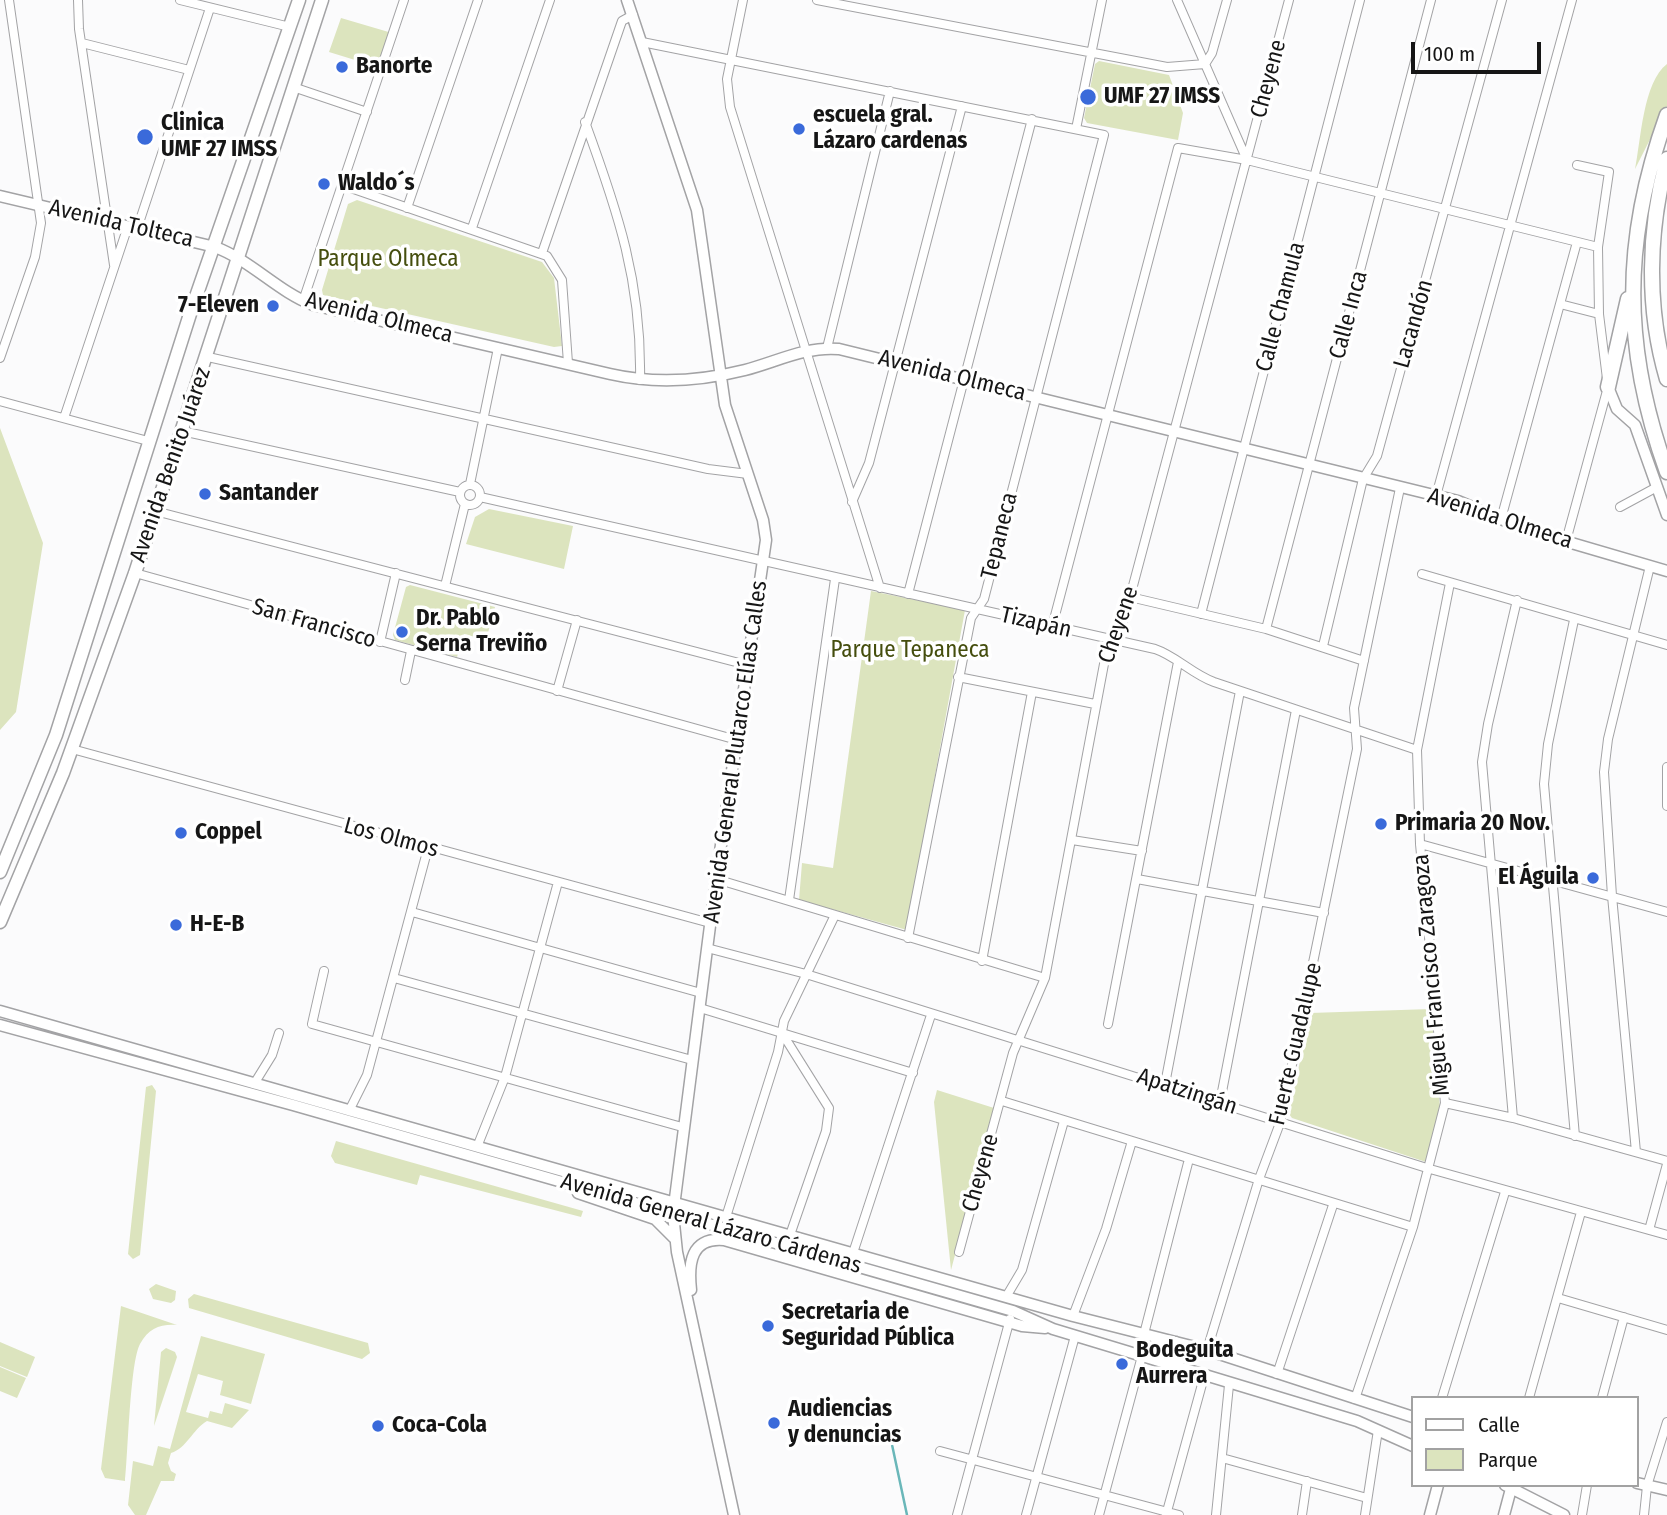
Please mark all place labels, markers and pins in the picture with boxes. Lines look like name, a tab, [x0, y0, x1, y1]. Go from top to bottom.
place label: Banorte	[356, 53, 432, 81]
marker: Banorte	[334, 59, 350, 75]
place label: UMF 27 IMSS	[1104, 83, 1220, 111]
marker: UMF 27 IMSS	[1078, 87, 1098, 107]
place label: escuela gral. Lázaro cardenas	[813, 102, 967, 156]
place label: Clinica UMF 27 IMSS	[161, 110, 277, 164]
marker: escuela gral. Lázaro cardenas	[791, 121, 807, 137]
marker: Clinica UMF 27 IMSS	[135, 127, 155, 147]
place label: Waldo´s	[338, 170, 415, 198]
marker: Waldo´s	[316, 176, 332, 192]
place label: 7-Eleven	[178, 292, 259, 320]
marker: 7-Eleven	[265, 298, 281, 314]
place label: Santander	[219, 480, 318, 508]
marker: Santander	[197, 486, 213, 502]
place label: Dr. Pablo Serna Treviño	[416, 605, 547, 659]
marker: Dr. Pablo Serna Treviño	[394, 624, 410, 640]
place label: Primaria 20 Nov.	[1395, 810, 1550, 838]
marker: Primaria 20 Nov.	[1373, 816, 1389, 832]
place label: Coppel	[195, 819, 262, 847]
marker: Coppel	[173, 825, 189, 841]
place label: El Águila	[1498, 864, 1579, 892]
marker: El Águila	[1585, 870, 1601, 886]
place label: H-E-B	[190, 911, 244, 939]
marker: H-E-B	[168, 917, 184, 933]
place label: Secretaria de Seguridad Pública	[782, 1299, 954, 1353]
marker: Secretaria de Seguridad Pública	[760, 1318, 776, 1334]
place label: Bodeguita Aurrera	[1136, 1337, 1234, 1391]
marker: Bodeguita Aurrera	[1114, 1356, 1130, 1372]
place label: Audiencias y denuncias	[788, 1396, 901, 1450]
place label: Coca-Cola	[392, 1412, 487, 1440]
marker: Audiencias y denuncias	[766, 1415, 782, 1431]
marker: Coca-Cola	[370, 1418, 386, 1434]

